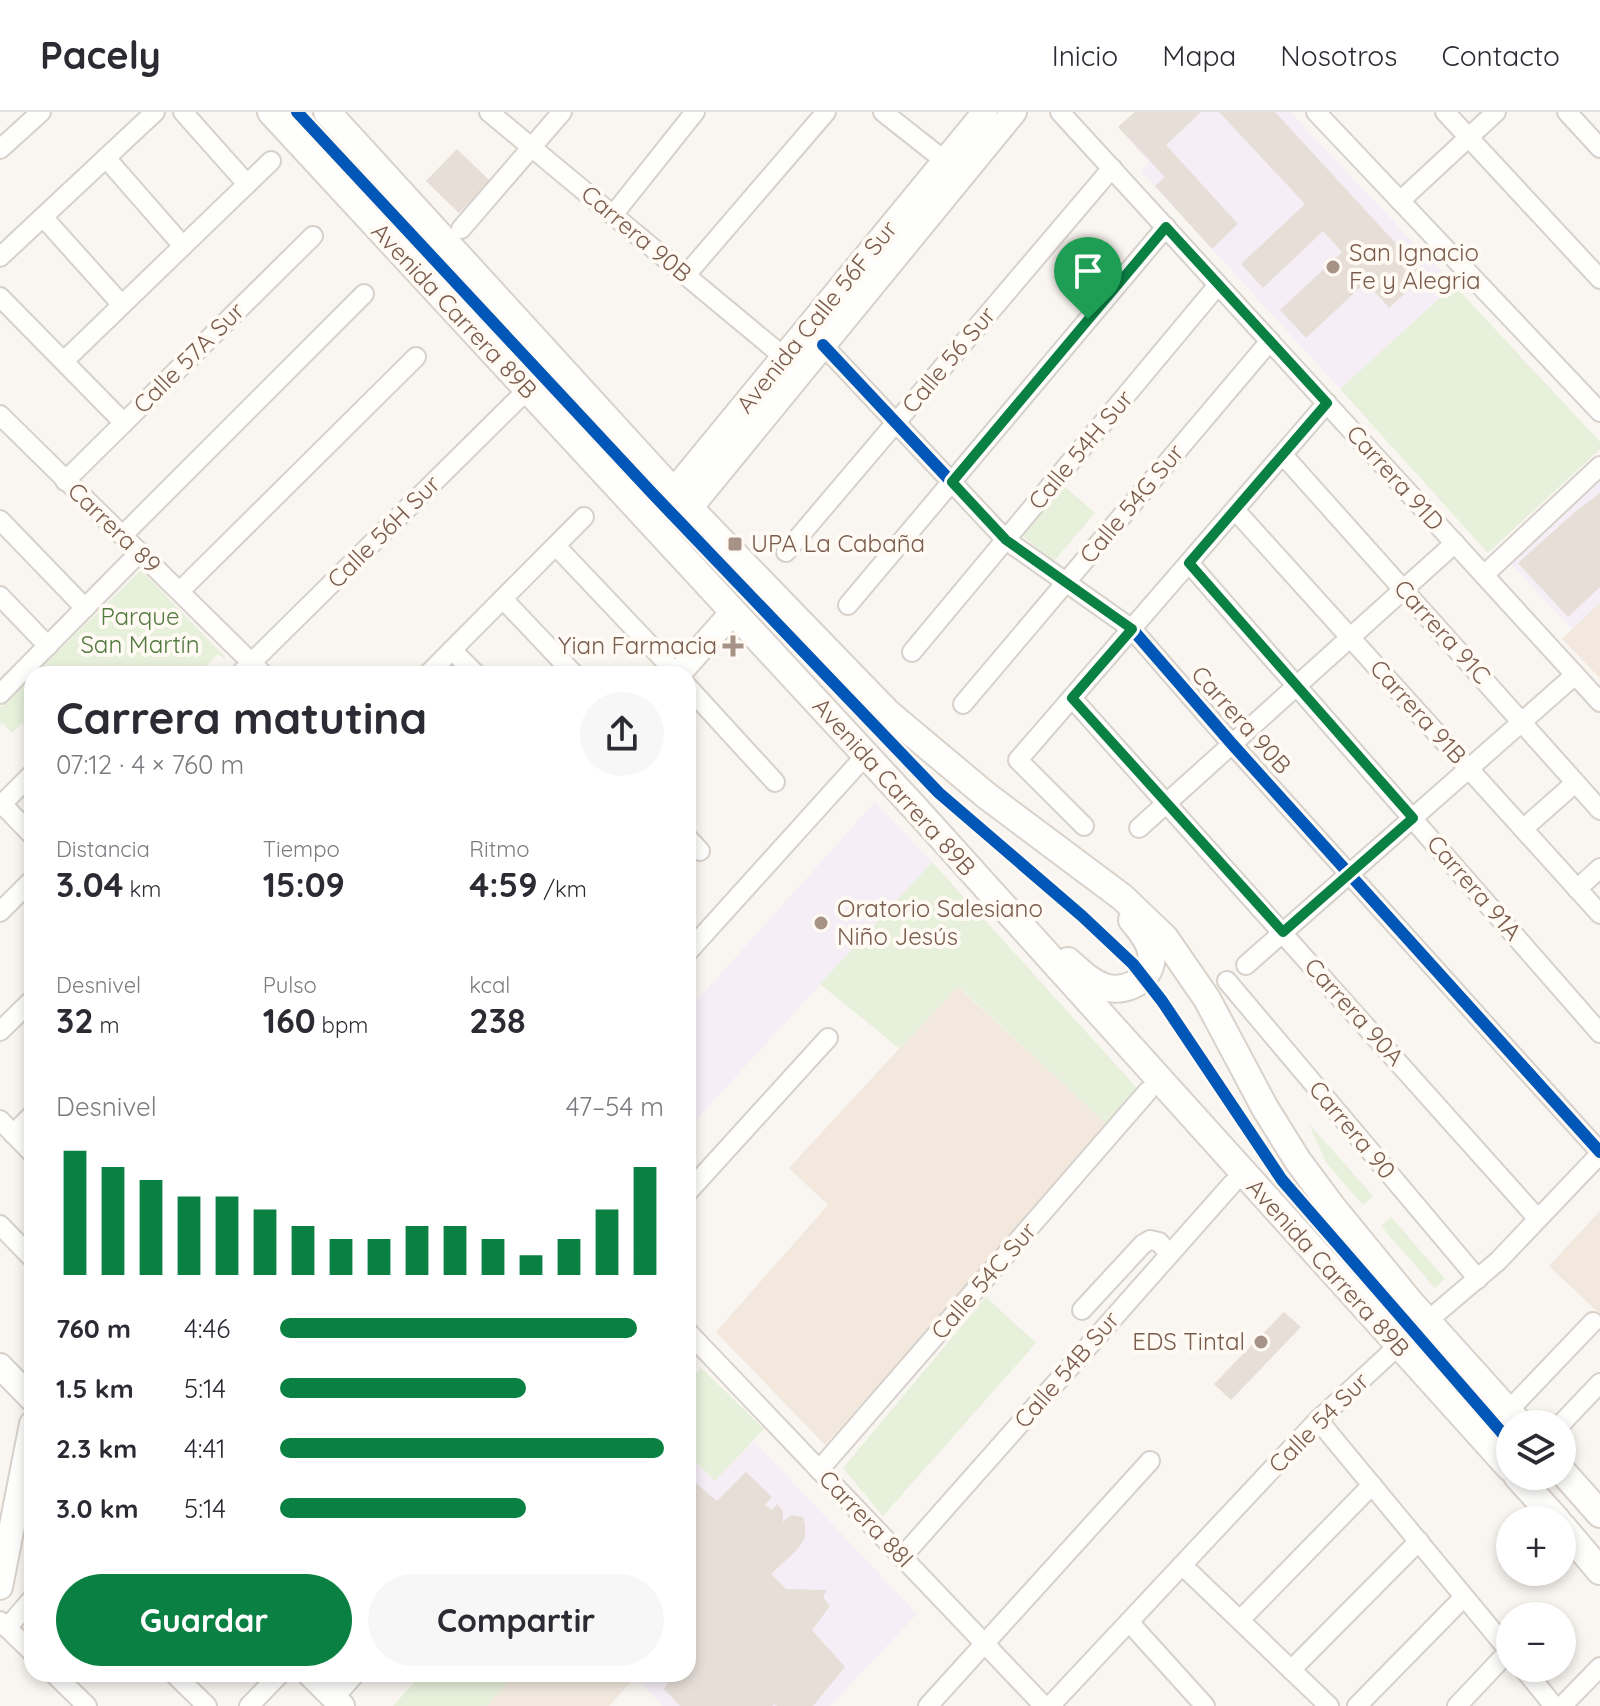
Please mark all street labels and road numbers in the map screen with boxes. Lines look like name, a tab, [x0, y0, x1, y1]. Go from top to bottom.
street label: Carrera 90B	[575, 178, 698, 288]
street label: Avenida Calle 56F Sur	[729, 214, 903, 419]
street label: Avenida Carrera 89B	[366, 216, 544, 404]
street label: Calle 57A Sur	[126, 295, 250, 419]
street label: Calle 56 Sur	[895, 300, 1002, 419]
street label: Calle 54H Sur	[1021, 383, 1139, 515]
street label: Carrera 91D	[1341, 418, 1451, 536]
street label: Calle 54G Sur	[1073, 438, 1190, 569]
street label: Calle 56H Sur	[321, 469, 446, 594]
street label: Carrera 89	[62, 475, 168, 579]
street label: Carrera 91C	[1388, 573, 1497, 690]
street label: Carrera 91B	[1364, 653, 1473, 770]
street label: Carrera 90B	[1185, 659, 1298, 780]
street label: Avenida Carrera 89B	[807, 691, 983, 882]
street label: Carrera 91A	[1421, 829, 1529, 946]
street label: Carrera 90A	[1298, 951, 1411, 1071]
street label: Carrera 90	[1303, 1074, 1403, 1185]
street label: Avenida Carrera 89B	[1241, 1172, 1417, 1363]
street label: Calle 54C Sur	[924, 1216, 1042, 1345]
street label: Calle 54B Sur	[1007, 1305, 1125, 1434]
street label: Calle 54 Sur	[1262, 1366, 1375, 1479]
street label: Carrera 88I	[813, 1463, 920, 1573]

